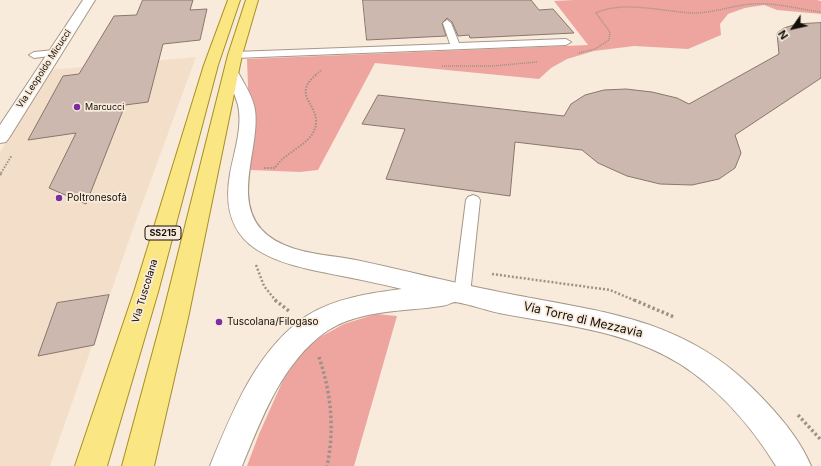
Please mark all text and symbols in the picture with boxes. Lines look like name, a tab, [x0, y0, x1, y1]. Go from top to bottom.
north arrow	[773, 8, 813, 48]
text: N	[775, 27, 791, 42]
street label: Via Leopoldo Micucci	[15, 28, 73, 110]
marker: Marcucci	[72, 102, 82, 112]
place label: Marcucci	[85, 102, 124, 112]
place label: Poltronesofà	[67, 192, 127, 204]
marker: Poltronesofà	[54, 193, 64, 203]
road number: SS215	[145, 226, 181, 240]
street label: Via Tuscolana	[130, 258, 160, 324]
street label: Via Torre di Mezzavia	[522, 299, 644, 341]
place label: Tuscolana/Filogaso	[227, 316, 319, 328]
marker: Tuscolana/Filogaso	[214, 317, 224, 327]

